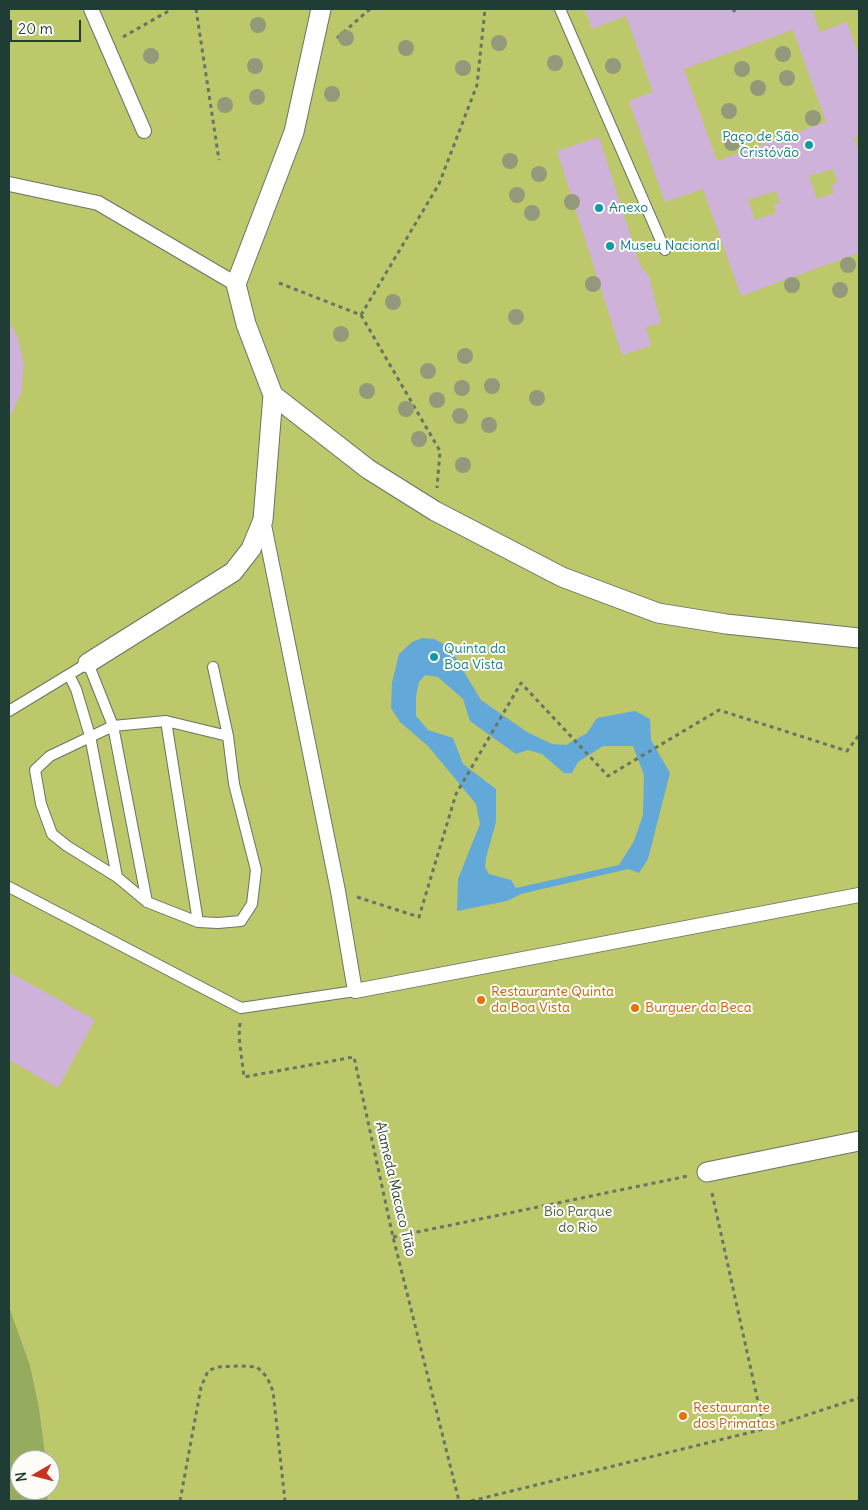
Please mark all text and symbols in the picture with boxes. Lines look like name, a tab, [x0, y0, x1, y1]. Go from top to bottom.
scale bar	[12, 10, 84, 42]
text: 20 m	[18, 19, 53, 38]
place label: Paço de São Cristóvão	[722, 129, 799, 162]
marker: Paço de São Cristóvão	[803, 139, 815, 151]
place label: Anexo	[609, 200, 648, 216]
marker: Anexo	[593, 202, 605, 214]
place label: Museu Nacional	[620, 238, 720, 254]
marker: Museu Nacional	[604, 240, 616, 252]
place label: Quinta da Boa Vista	[444, 641, 506, 674]
marker: Quinta da Boa Vista	[428, 651, 440, 663]
place label: Restaurante Quinta da Boa Vista	[491, 984, 614, 1016]
marker: Restaurante Quinta da Boa Vista	[475, 994, 487, 1006]
place label: Burguer da Beca	[645, 1000, 752, 1016]
marker: Burguer da Beca	[629, 1002, 641, 1014]
street label: Alameda Macaco Tião	[371, 1120, 419, 1258]
park label: Bio Parque do Rio	[544, 1204, 612, 1236]
place label: Restaurante dos Primatas	[693, 1400, 775, 1432]
marker: Restaurante dos Primatas	[677, 1410, 689, 1422]
north arrow	[10, 1450, 60, 1500]
text: N	[12, 1471, 31, 1483]

